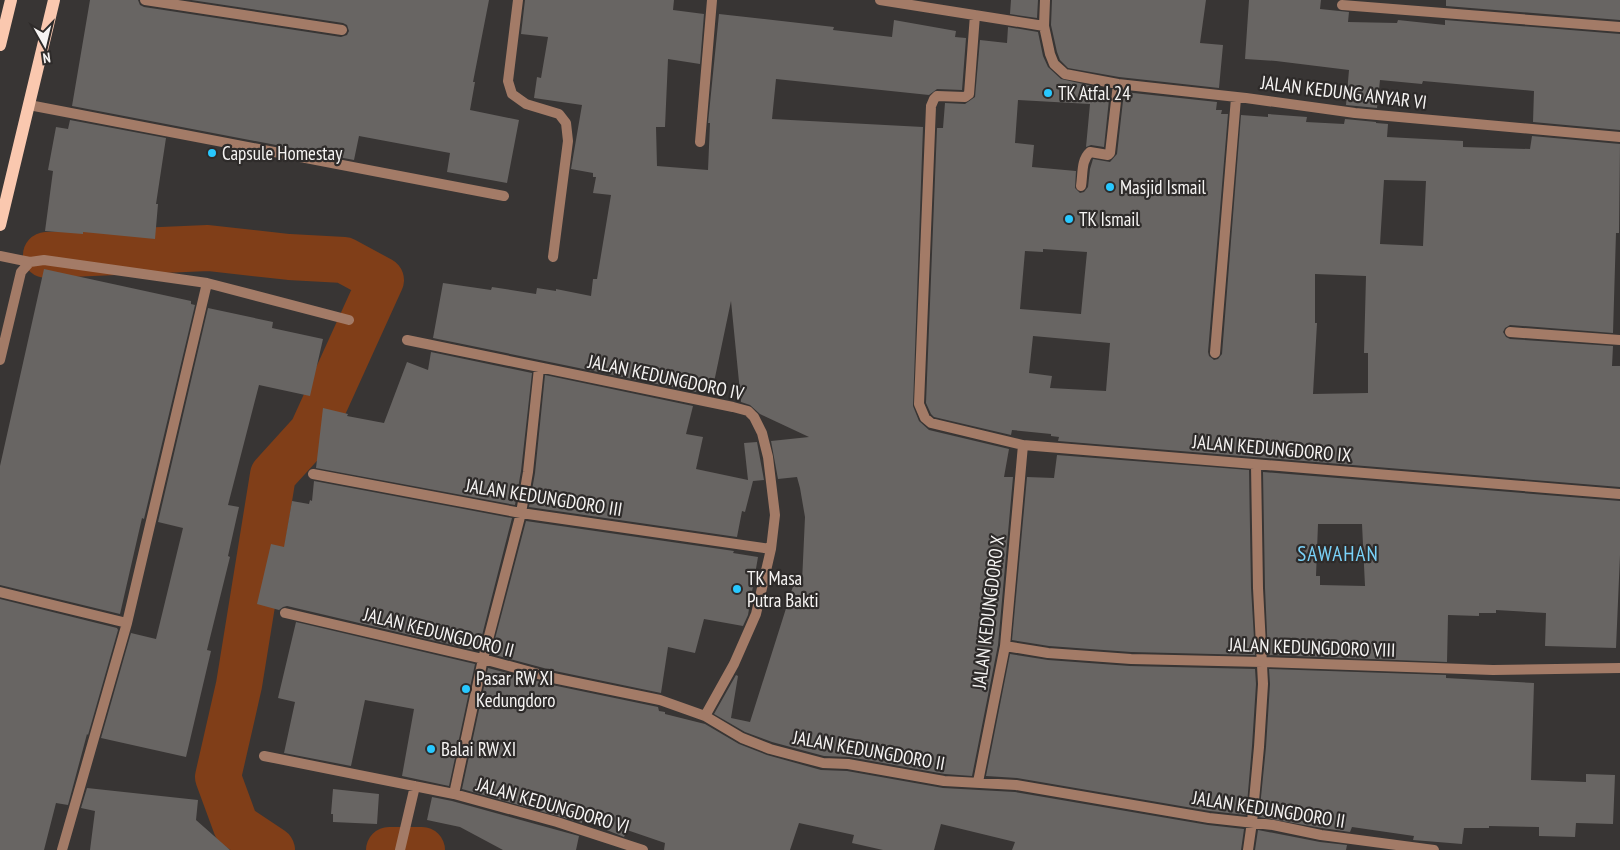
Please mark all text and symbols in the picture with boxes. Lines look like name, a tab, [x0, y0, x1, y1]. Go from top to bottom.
north arrow	[20, 20, 70, 70]
text: N	[42, 48, 52, 67]
street label: JALAN KEDUNG ANYAR VI	[1259, 70, 1428, 114]
place label: TK Atfal 24	[1058, 81, 1131, 105]
marker: TK Atfal 24	[1042, 87, 1054, 99]
place label: Capsule Homestay	[222, 141, 343, 165]
marker: Capsule Homestay	[206, 147, 218, 159]
place label: Masjid Ismail	[1120, 175, 1207, 199]
marker: Masjid Ismail	[1104, 181, 1116, 193]
place label: TK Ismail	[1079, 207, 1140, 231]
marker: TK Ismail	[1063, 213, 1075, 225]
street label: JALAN KEDUNGDORO IV	[585, 349, 746, 405]
street label: JALAN KEDUNGDORO IX	[1191, 429, 1353, 467]
street label: JALAN KEDUNGDORO III	[463, 473, 624, 521]
street label: JALAN KEDUNGDORO X	[967, 533, 1009, 691]
district label: SAWAHAN	[1297, 540, 1379, 567]
place label: TK Masa Putra Bakti	[747, 566, 819, 612]
marker: TK Masa Putra Bakti	[731, 583, 743, 595]
street label: JALAN KEDUNGDORO II	[360, 601, 517, 662]
street label: JALAN KEDUNGDORO VIII	[1227, 632, 1396, 662]
place label: Pasar RW XI Kedungdoro	[476, 666, 555, 712]
marker: Pasar RW XI Kedungdoro	[460, 683, 472, 695]
street label: JALAN KEDUNGDORO II	[790, 725, 947, 775]
place label: Balai RW XI	[441, 737, 516, 761]
marker: Balai RW XI	[425, 743, 437, 755]
street label: JALAN KEDUNGDORO VI	[473, 771, 632, 838]
street label: JALAN KEDUNGDORO II	[1190, 785, 1347, 833]

